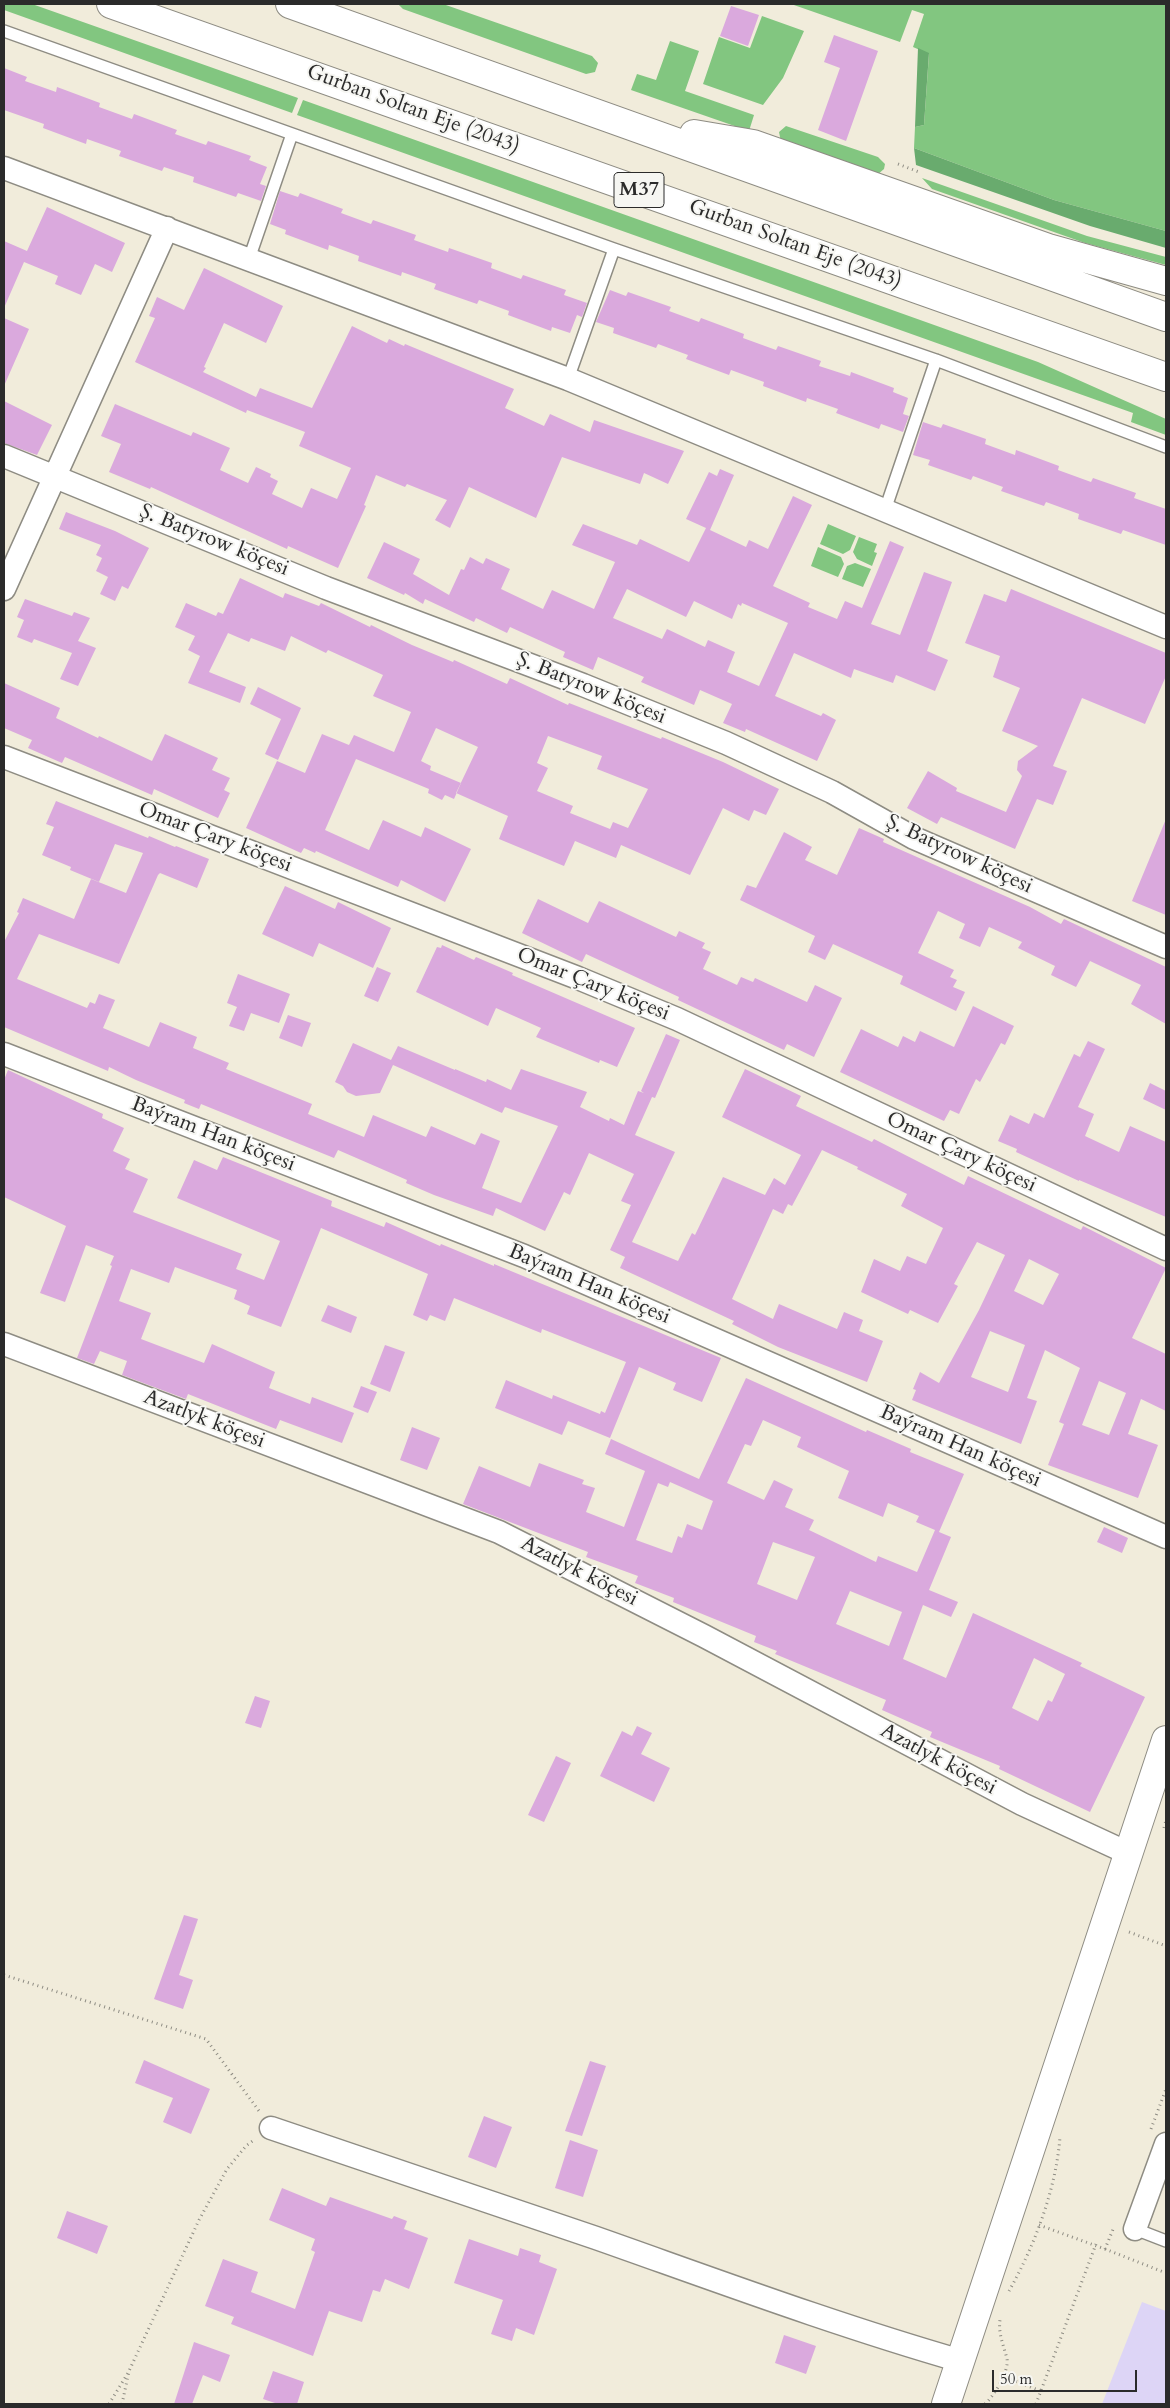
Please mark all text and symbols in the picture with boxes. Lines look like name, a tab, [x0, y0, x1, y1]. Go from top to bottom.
street label: Gurban Soltan Eje (2043)	[303, 60, 523, 160]
road number: M37	[614, 172, 664, 208]
street label: Gurban Soltan Eje (2043)	[685, 195, 905, 295]
street label: Ş. Batyrow köçesi	[136, 500, 292, 582]
street label: Ş. Batyrow köçesi	[513, 648, 669, 730]
street label: Omar Çary köçesi	[135, 797, 295, 879]
street label: Ş. Batyrow köçesi	[882, 810, 1036, 900]
street label: Omar Çary köçesi	[513, 943, 673, 1027]
street label: Baýram Han köçesi	[127, 1092, 299, 1178]
street label: Omar Çary köçesi	[882, 1107, 1040, 1199]
street label: Baýram Han köçesi	[504, 1239, 674, 1331]
street label: Azatlyk köçesi	[140, 1385, 268, 1455]
street label: Baýram Han köçesi	[876, 1400, 1044, 1494]
street label: Azatlyk köçesi	[516, 1532, 642, 1612]
street label: Azatlyk köçesi	[876, 1719, 1000, 1801]
scale bar	[995, 2360, 1140, 2392]
text: 50 m	[1000, 2369, 1032, 2389]

